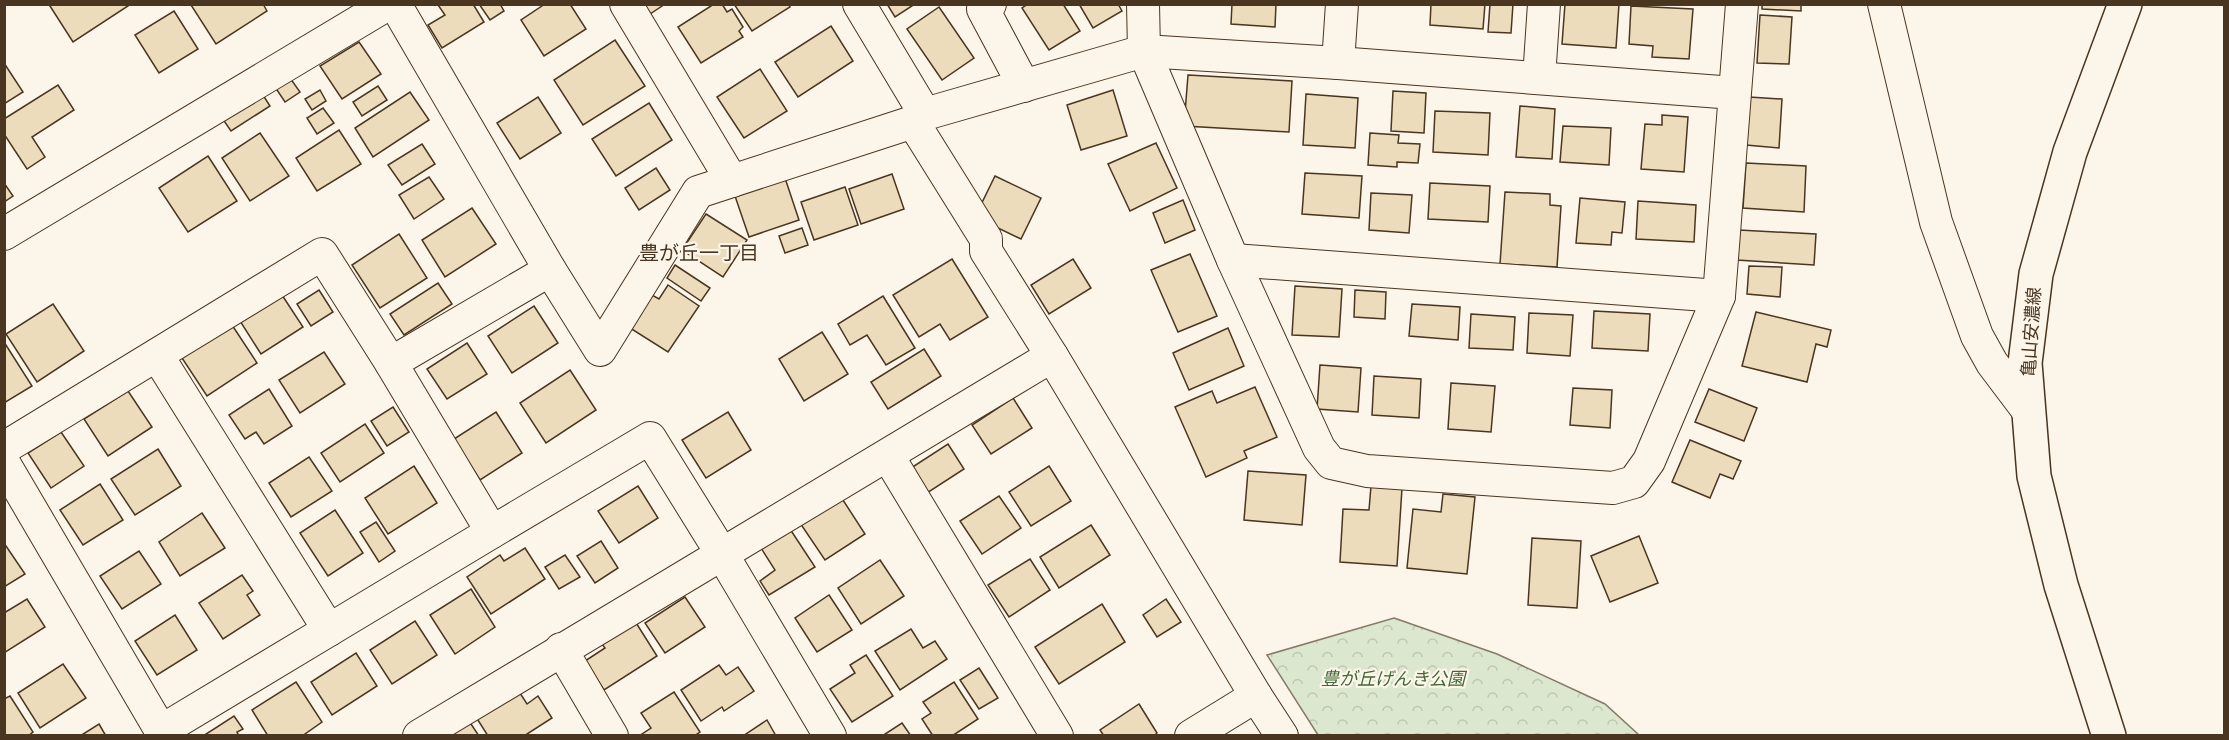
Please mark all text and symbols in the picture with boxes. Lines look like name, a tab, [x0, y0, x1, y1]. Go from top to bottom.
district label: 豊が丘一丁目	[639, 240, 759, 265]
street label: 亀山安濃線	[2016, 286, 2046, 378]
park label: 豊が丘げんき公園	[1321, 667, 1468, 690]

